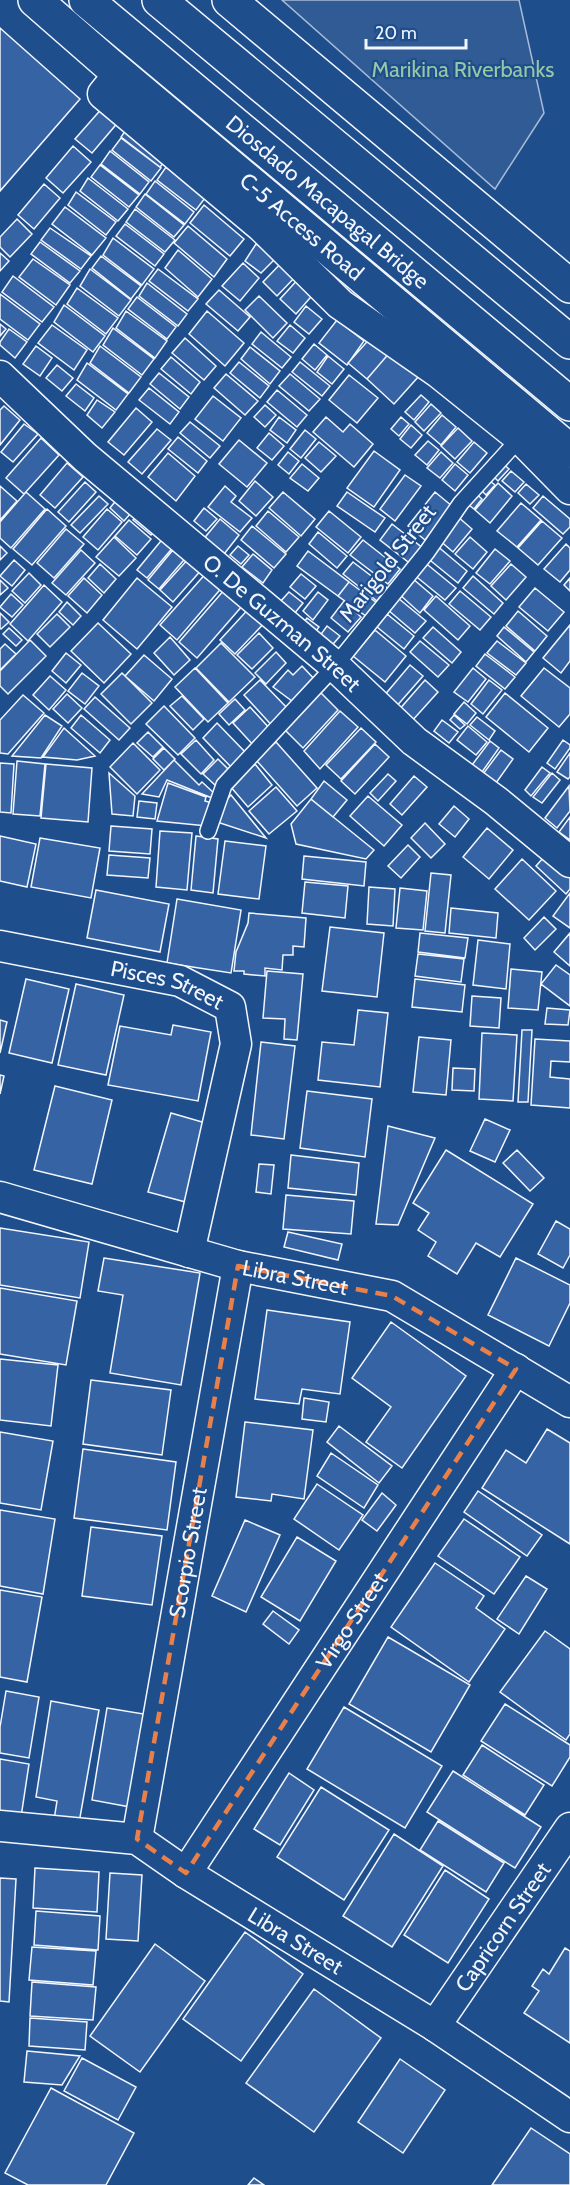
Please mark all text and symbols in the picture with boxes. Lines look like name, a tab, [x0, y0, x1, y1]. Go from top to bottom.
scale bar	[366, 12, 466, 50]
text: 20 m	[375, 22, 417, 44]
park label: Marikina Riverbanks	[372, 56, 554, 83]
street label: Diosdado Macapagal Bridge	[220, 110, 435, 295]
street label: C-5 Access Road	[234, 167, 369, 286]
street label: Marigold Street	[333, 499, 442, 627]
street label: O. De Guzman Street	[197, 549, 367, 698]
street label: Pisces Street	[108, 955, 229, 1016]
street label: Libra Street	[240, 1254, 351, 1301]
street label: Scorpio Street	[163, 1484, 213, 1620]
street label: Virgo Street	[310, 1567, 394, 1674]
street label: Capricorn Street	[449, 1857, 557, 1997]
street label: Libra Street	[243, 1901, 348, 1981]

